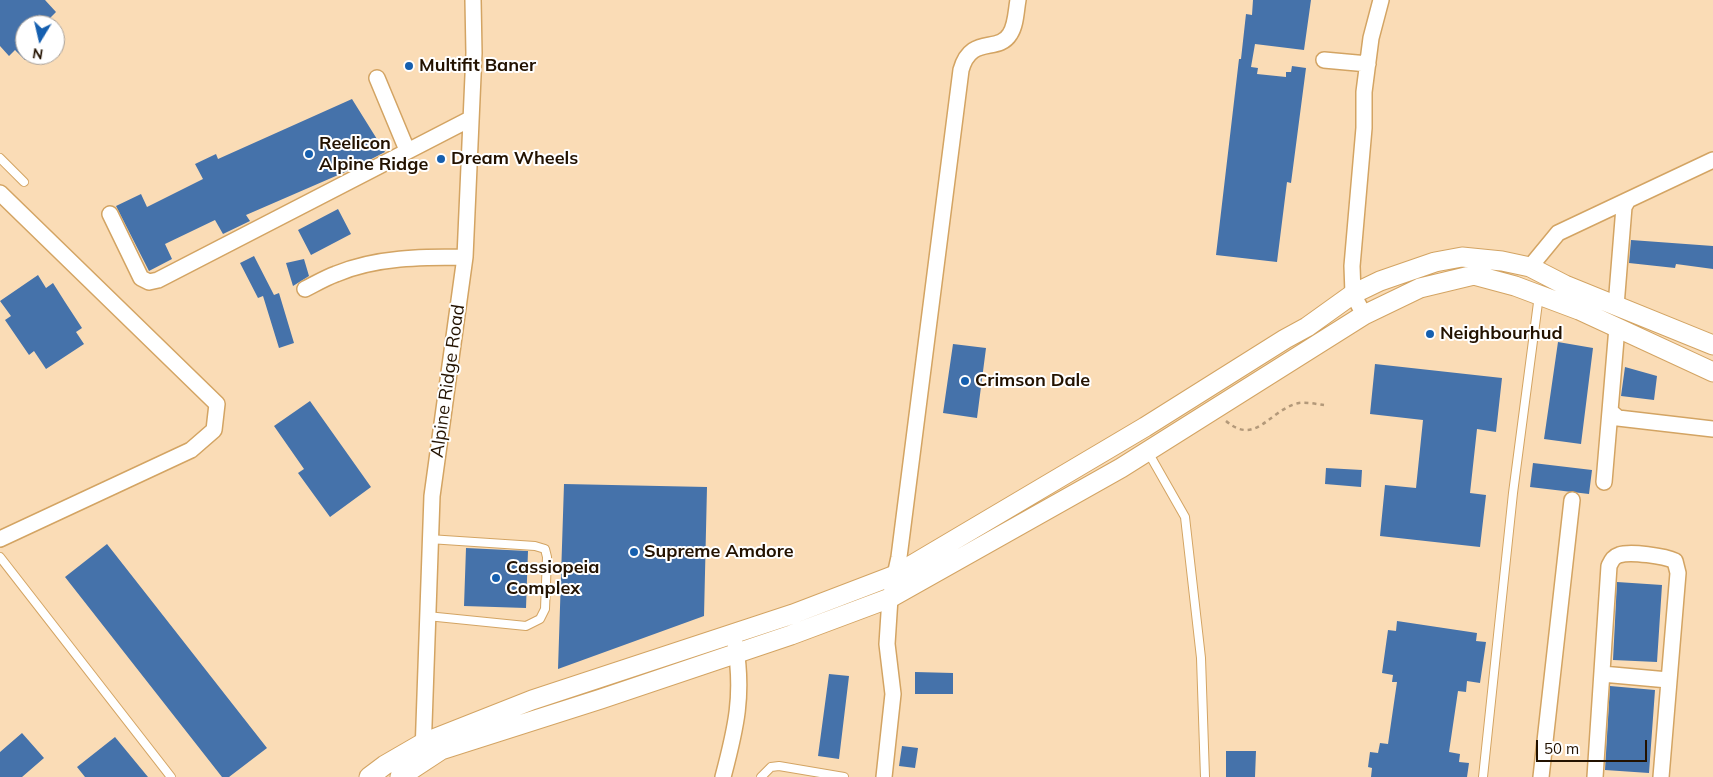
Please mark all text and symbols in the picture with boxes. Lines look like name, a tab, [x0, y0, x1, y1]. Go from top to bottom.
north arrow	[15, 15, 65, 65]
text: N	[31, 44, 44, 64]
place label: Multifit Baner	[419, 55, 536, 77]
marker: Multifit Baner	[403, 60, 415, 72]
place label: Reelicon Alpine Ridge	[319, 133, 428, 176]
marker: Reelicon Alpine Ridge	[303, 148, 315, 160]
place label: Dream Wheels	[451, 148, 578, 170]
marker: Dream Wheels	[435, 153, 447, 165]
street label: Alpine Ridge Road	[427, 303, 469, 459]
place label: Neighbourhud	[1440, 323, 1563, 345]
marker: Neighbourhud	[1424, 328, 1436, 340]
place label: Crimson Dale	[975, 370, 1090, 392]
marker: Crimson Dale	[959, 375, 971, 387]
place label: Supreme Amdore	[644, 541, 794, 563]
marker: Supreme Amdore	[628, 546, 640, 558]
place label: Cassiopeia Complex	[506, 557, 599, 600]
marker: Cassiopeia Complex	[490, 572, 502, 584]
scale bar	[1538, 730, 1649, 762]
text: 50 m	[1544, 739, 1579, 758]

